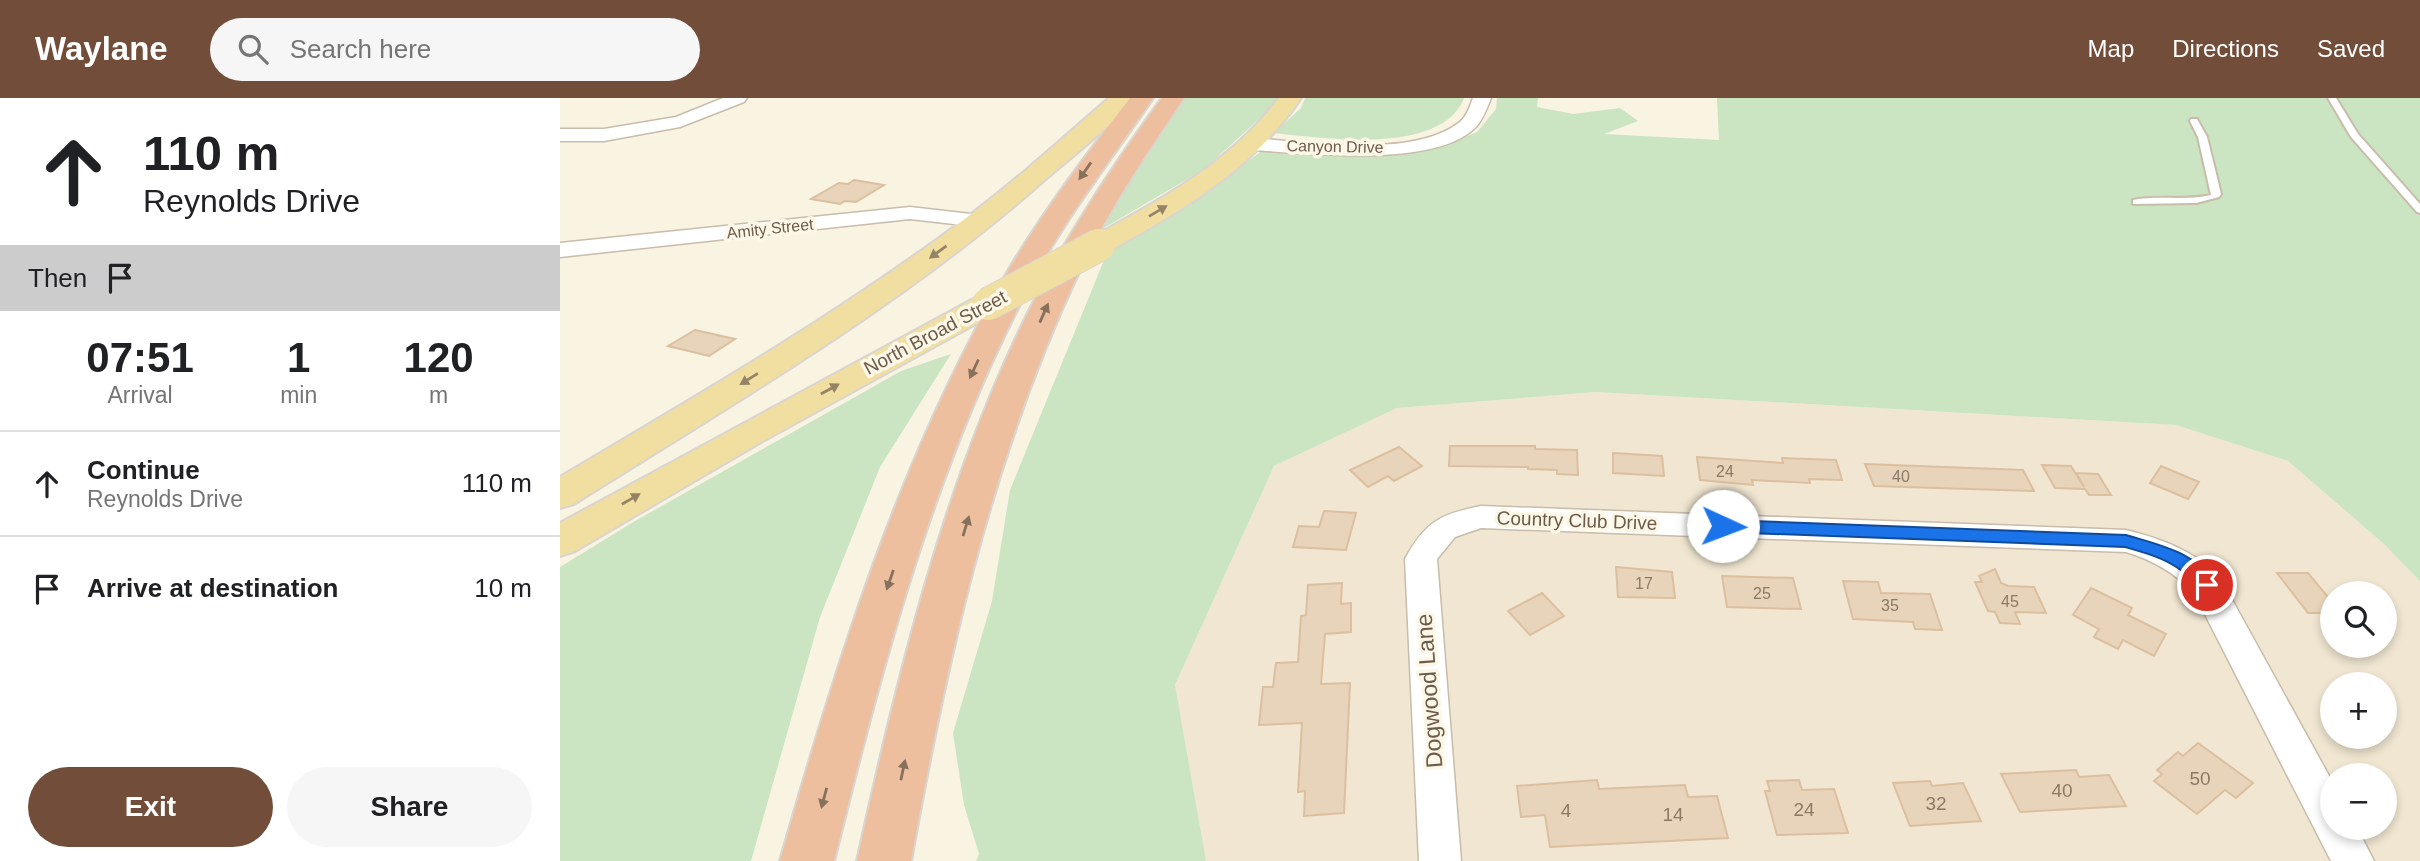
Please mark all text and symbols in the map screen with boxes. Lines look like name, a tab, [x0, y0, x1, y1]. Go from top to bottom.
search box	[210, 18, 700, 81]
text: Waylane	[35, 30, 168, 67]
icon: search	[234, 30, 272, 68]
text: Search here	[290, 34, 431, 64]
text: Map	[2088, 35, 2134, 62]
text: Directions	[2172, 35, 2279, 62]
text: Saved	[2317, 35, 2385, 62]
icon: ahead	[28, 126, 119, 217]
text: 110 m	[143, 126, 279, 180]
street label: Canyon Drive	[1286, 137, 1384, 156]
one-way arrow	[1079, 162, 1093, 180]
text: Reynolds Drive	[143, 183, 360, 219]
one-way arrow	[1148, 204, 1167, 217]
street label: Amity Street	[726, 215, 815, 242]
one-way arrow	[929, 245, 947, 259]
icon: arrive	[101, 259, 139, 297]
text: Then	[28, 263, 87, 293]
street label: North Broad Street	[860, 286, 1011, 379]
one-way arrow	[1039, 303, 1050, 323]
text: 07:51	[86, 334, 194, 381]
text: 1	[287, 334, 310, 381]
text: 120	[404, 334, 474, 381]
one-way arrow	[968, 359, 980, 379]
one-way arrow	[739, 372, 759, 385]
text: Arrival	[107, 382, 173, 408]
text: min	[280, 382, 317, 408]
text: m	[429, 382, 448, 408]
one-way arrow	[820, 383, 840, 395]
text: Continue	[87, 455, 200, 485]
house number: 24	[1716, 463, 1734, 480]
icon: ahead	[28, 465, 66, 503]
text: 110 m	[462, 468, 532, 498]
house number: 40	[1892, 468, 1910, 485]
text: Reynolds Drive	[87, 486, 243, 512]
position arrow	[1686, 489, 1760, 563]
one-way arrow	[621, 494, 641, 506]
street label: Country Club Drive	[1496, 507, 1658, 534]
one-way arrow	[961, 516, 971, 537]
pin	[2177, 555, 2237, 615]
icon: arrive	[2188, 566, 2226, 604]
icon: arrive	[28, 570, 66, 608]
one-way arrow	[884, 570, 895, 591]
text: Arrive at destination	[87, 573, 338, 603]
text: 10 m	[474, 573, 532, 603]
house number: 17	[1635, 575, 1653, 592]
map controls	[2320, 581, 2397, 840]
button: search	[2320, 581, 2397, 658]
house number: 25	[1753, 585, 1771, 602]
house number: 45	[2001, 593, 2019, 610]
house number: 35	[1881, 597, 1899, 614]
street label: Dogwood Lane	[1411, 613, 1447, 769]
button: +	[2320, 672, 2397, 749]
one-way arrow	[897, 759, 908, 781]
button: −	[2320, 763, 2397, 840]
button: Exit	[28, 767, 273, 847]
button: Share	[287, 767, 532, 847]
house number: 50	[2189, 768, 2211, 789]
house number: 40	[2051, 780, 2073, 801]
one-way arrow	[818, 787, 829, 809]
house number: 32	[1925, 793, 1947, 814]
house number: 24	[1793, 799, 1815, 820]
house number: 4	[1561, 800, 1572, 821]
house number: 14	[1662, 804, 1684, 825]

